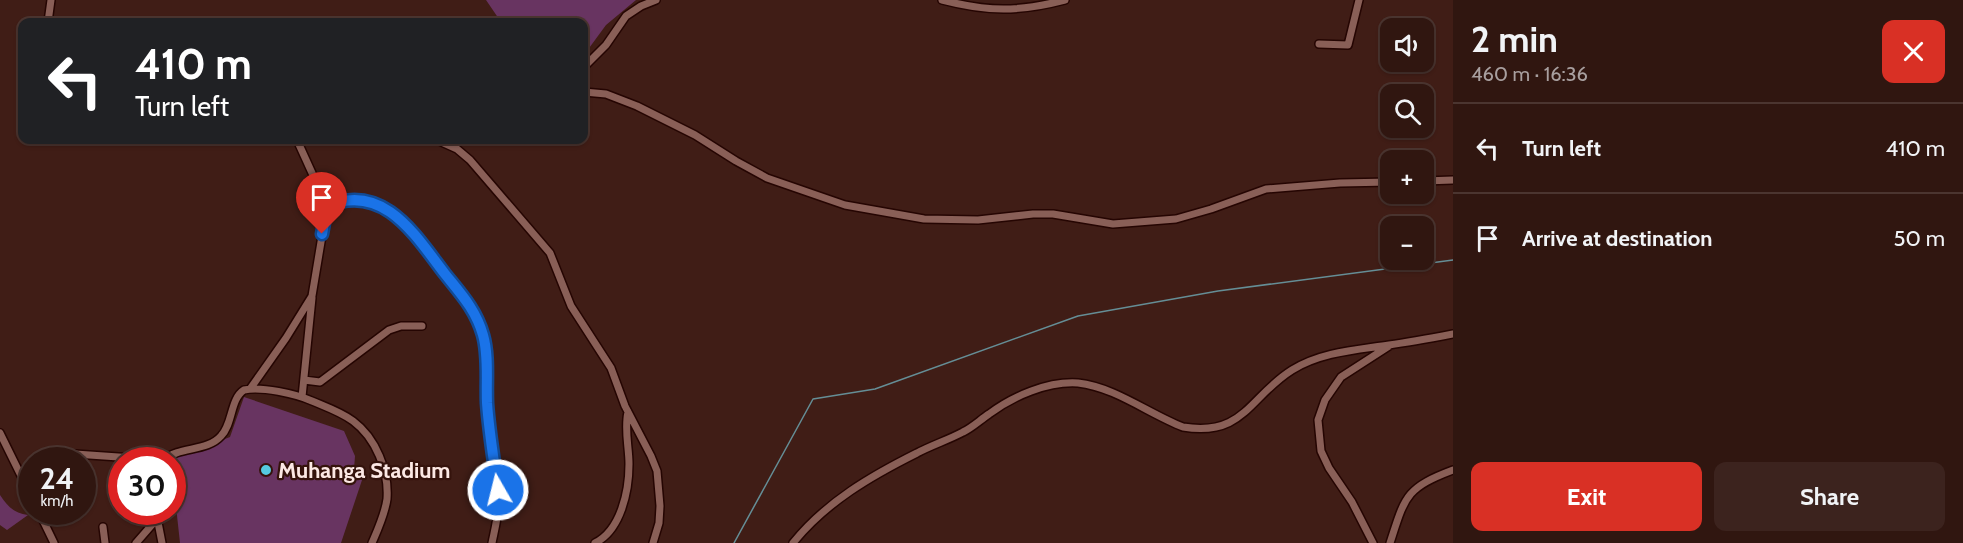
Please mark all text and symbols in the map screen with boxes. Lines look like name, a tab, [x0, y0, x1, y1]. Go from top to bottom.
text: 2 min	[1471, 17, 1558, 61]
map controls	[1380, 18, 1434, 270]
button: sound	[1380, 18, 1434, 72]
button: close	[1882, 20, 1945, 83]
text: 410 m	[135, 38, 252, 90]
icon: left	[36, 42, 114, 120]
text: 460 m · 16:36	[1471, 62, 1588, 86]
button: search	[1380, 84, 1434, 138]
text: Turn left	[135, 90, 229, 123]
icon: left	[1471, 132, 1504, 165]
text: Turn left	[1522, 135, 1601, 162]
text: 410 m	[1886, 135, 1945, 162]
button: +	[1380, 150, 1434, 204]
pin	[296, 172, 347, 234]
icon: arrive	[305, 181, 338, 214]
button: −	[1380, 216, 1434, 270]
icon: arrive	[1471, 222, 1504, 255]
text: Arrive at destination	[1522, 225, 1712, 252]
text: 50 m	[1893, 225, 1945, 252]
speed limit sign: 30	[108, 447, 186, 525]
place label: Muhanga Stadium	[278, 457, 450, 484]
position arrow	[466, 458, 530, 522]
text: 24	[40, 460, 74, 497]
button: Exit	[1471, 462, 1702, 531]
button: Share	[1714, 462, 1945, 531]
marker: Muhanga Stadium	[259, 463, 273, 477]
text: km/h	[41, 492, 73, 510]

